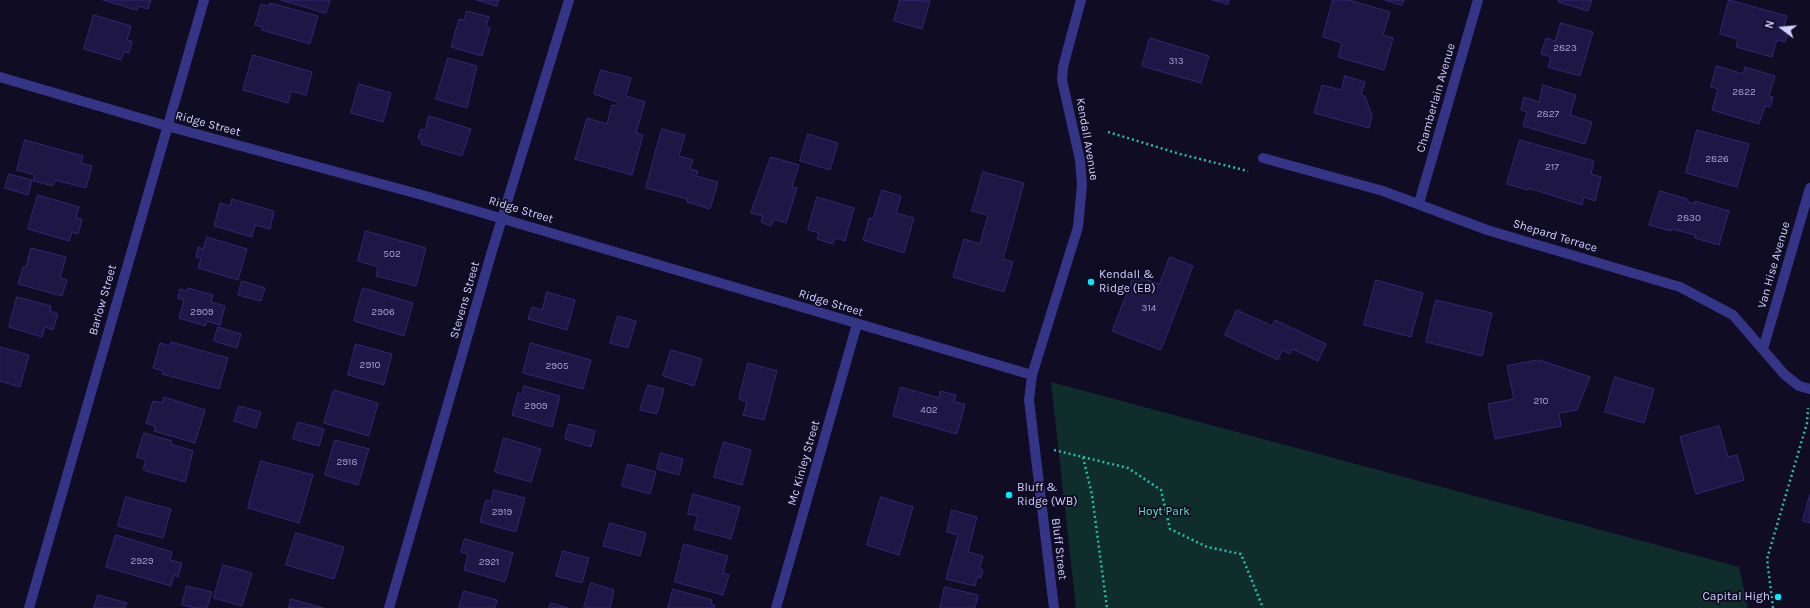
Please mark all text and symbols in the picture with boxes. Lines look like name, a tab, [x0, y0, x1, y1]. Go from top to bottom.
north arrow	[1762, 8, 1802, 48]
text: N	[1763, 19, 1777, 30]
street label: Chamberlain Avenue	[1413, 42, 1459, 154]
house number: 2823	[1553, 42, 1577, 54]
house number: 313	[1168, 55, 1184, 67]
house number: 2822	[1732, 86, 1756, 98]
street label: Kendall Avenue	[1073, 97, 1101, 181]
street label: Ridge Street	[174, 108, 242, 140]
house number: 2827	[1537, 108, 1559, 120]
house number: 2826	[1705, 153, 1729, 165]
house number: 217	[1545, 161, 1559, 173]
street label: Ridge Street	[487, 193, 555, 227]
house number: 2830	[1677, 212, 1701, 224]
street label: Shepard Terrace	[1511, 216, 1599, 256]
street label: Van Hise Avenue	[1755, 220, 1793, 310]
house number: 502	[383, 248, 401, 260]
street label: Stevens Street	[447, 260, 483, 340]
street label: Barlow Street	[86, 263, 120, 337]
place label: Kendall & Ridge (EB)	[1099, 268, 1156, 296]
marker: Kendall & Ridge (EB)	[1086, 277, 1096, 287]
street label: Ridge Street	[797, 286, 865, 320]
house number: 314	[1142, 302, 1156, 314]
house number: 2909	[190, 306, 214, 318]
house number: 2906	[371, 306, 395, 318]
house number: 2910	[360, 359, 380, 371]
house number: 2905	[545, 360, 569, 372]
house number: 210	[1533, 395, 1549, 407]
house number: 2909	[524, 400, 548, 412]
house number: 402	[920, 404, 938, 416]
street label: Mc Kinley Street	[785, 419, 823, 507]
house number: 2918	[336, 456, 358, 468]
place label: Bluff & Ridge (WB)	[1017, 481, 1078, 509]
marker: Bluff & Ridge (WB)	[1004, 490, 1014, 500]
park label: Hoyt Park	[1138, 505, 1190, 519]
house number: 2919	[492, 506, 512, 518]
street label: Bluff Street	[1048, 517, 1070, 581]
house number: 2929	[130, 555, 154, 567]
house number: 2921	[479, 556, 499, 568]
place label: Capital High	[1703, 590, 1770, 604]
marker: Capital High	[1773, 592, 1783, 602]

